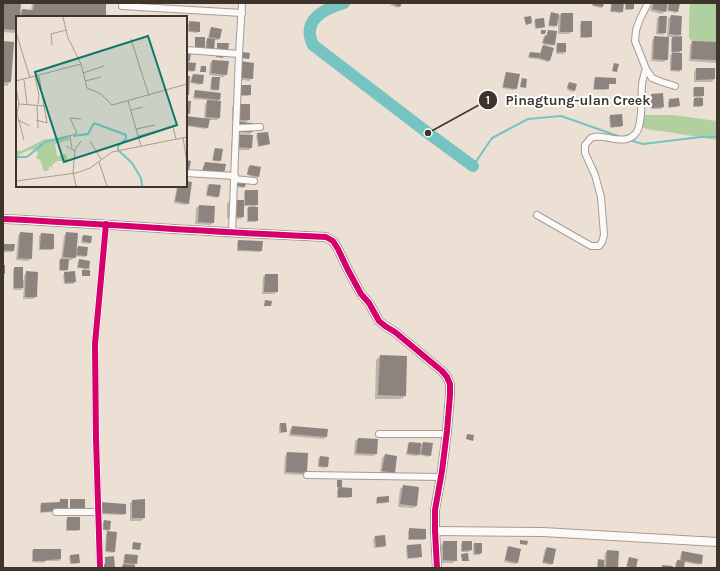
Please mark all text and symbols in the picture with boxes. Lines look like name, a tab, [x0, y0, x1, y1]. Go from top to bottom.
inset map	[16, 16, 187, 187]
callout: Pinagtung-ulan Creek	[478, 87, 659, 113]
text: Pinagtung-ulan Creek	[505, 92, 651, 109]
text: 1	[486, 93, 490, 107]

